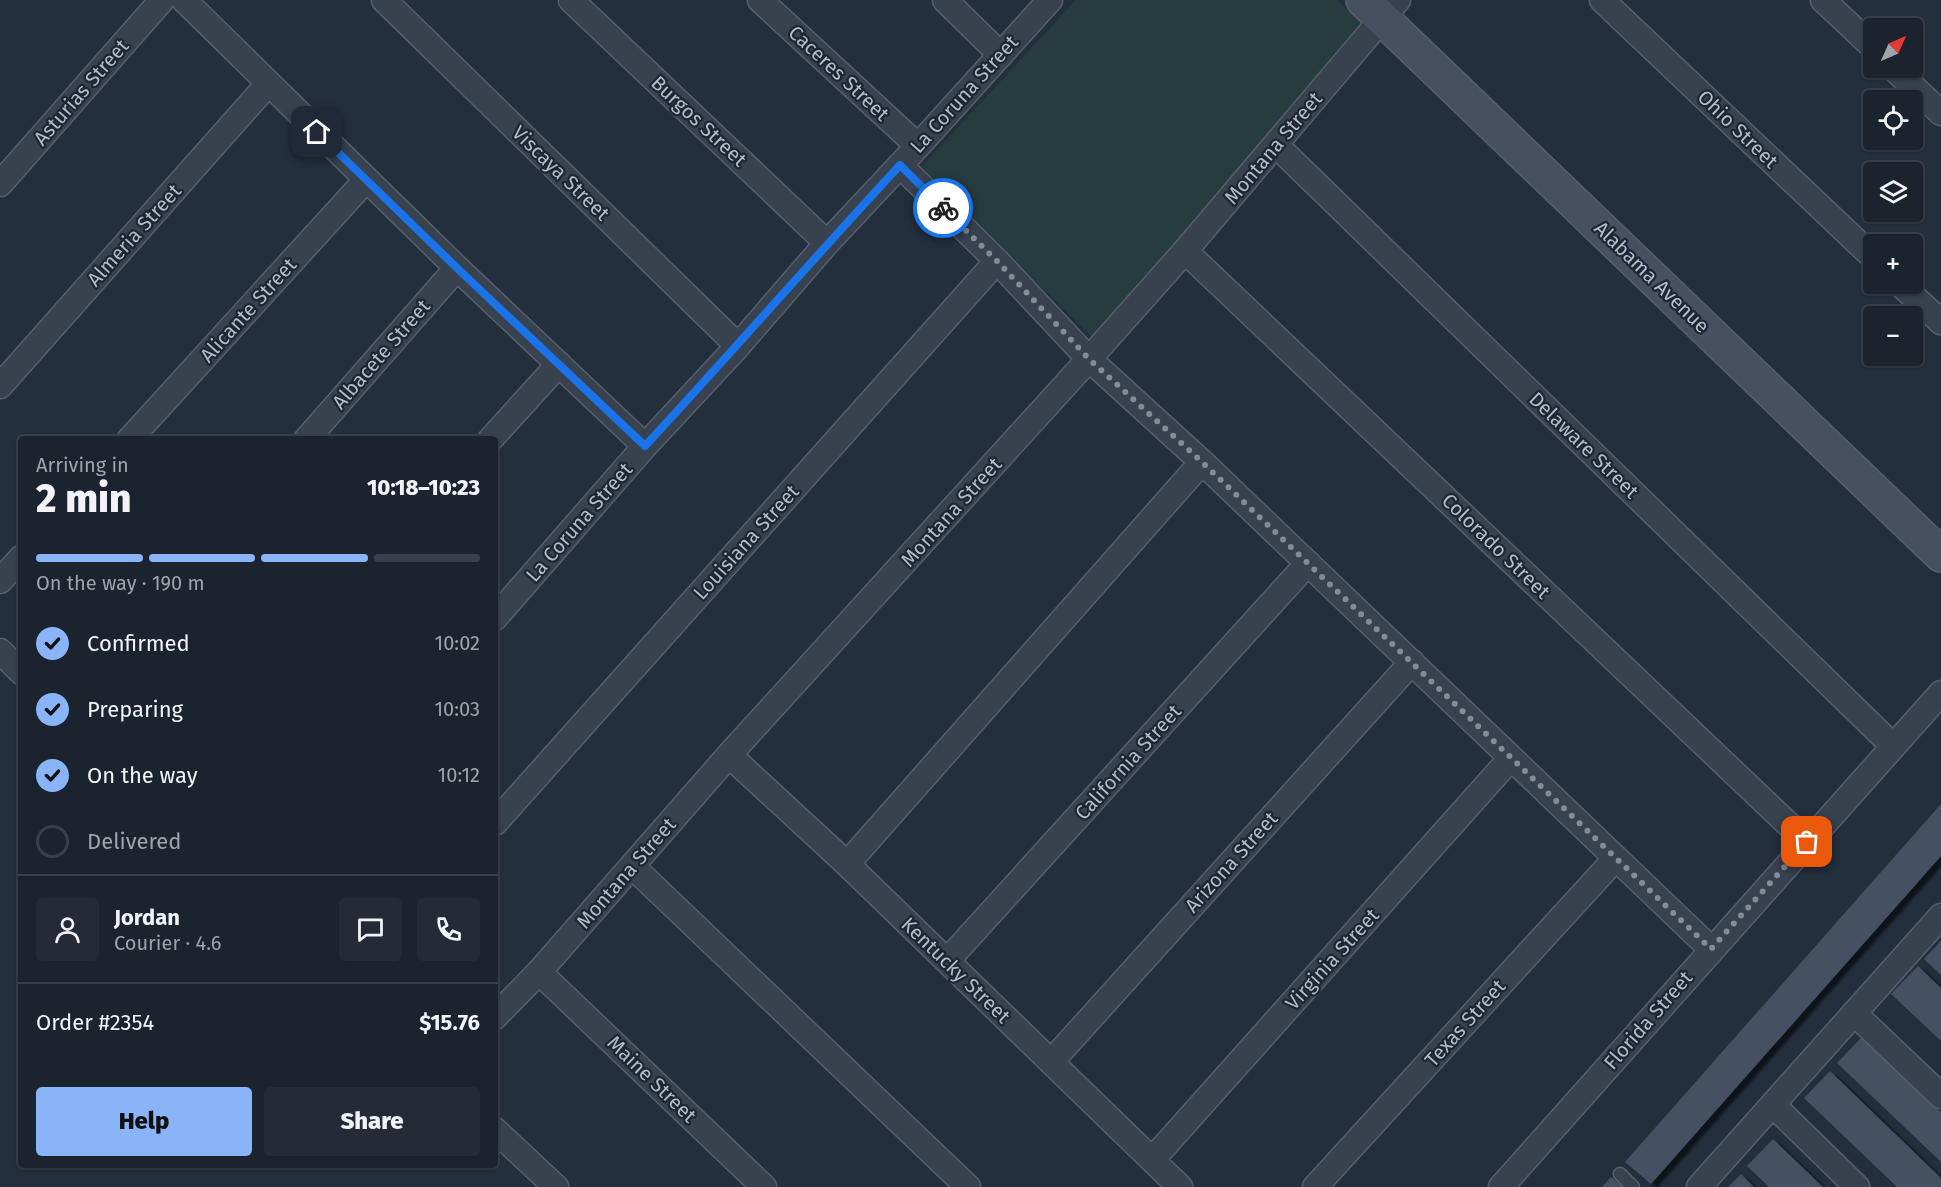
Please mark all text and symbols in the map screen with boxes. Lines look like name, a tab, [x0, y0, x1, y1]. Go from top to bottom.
north arrow	[1863, 18, 1923, 78]
map controls	[1863, 18, 1923, 366]
street label: Caceres Street	[784, 20, 895, 126]
street label: La Coruna Street	[905, 30, 1024, 158]
street label: Asturias Street	[28, 34, 134, 150]
street label: Burgos Street	[646, 71, 752, 172]
street label: Ohio Street	[1693, 85, 1784, 174]
street label: Montana Street	[1219, 86, 1327, 209]
button: locate	[1863, 90, 1923, 150]
pin	[291, 106, 342, 157]
icon: home	[300, 115, 333, 148]
street label: Viscaya Street	[507, 121, 615, 226]
button: layers	[1863, 162, 1923, 222]
street label: Almeria Street	[82, 178, 187, 291]
courier	[913, 178, 973, 238]
icon: bike	[927, 192, 960, 225]
street label: Alabama Avenue	[1590, 216, 1714, 338]
button: +	[1863, 234, 1923, 294]
street label: Alicante Street	[195, 252, 302, 367]
street label: Albacete Street	[327, 294, 436, 414]
button: −	[1863, 306, 1923, 366]
street label: Delaware Street	[1524, 387, 1644, 504]
street label: Montana Street	[896, 452, 1007, 572]
text: Arriving in	[36, 453, 129, 477]
street label: La Coruna Street	[521, 457, 638, 586]
text: 10:18–10:23	[367, 474, 480, 501]
text: 2 min	[36, 476, 132, 522]
street label: Louisiana Street	[688, 479, 804, 604]
street label: Colorado Street	[1437, 488, 1556, 604]
text: On the way · 190 m	[36, 571, 205, 595]
icon: check	[36, 627, 69, 660]
text: Confirmed	[87, 630, 190, 657]
text: 10:02	[435, 631, 480, 655]
icon: check	[36, 693, 69, 726]
text: Preparing	[87, 696, 183, 723]
text: 10:03	[434, 697, 480, 721]
street label: California Street	[1070, 699, 1187, 825]
icon: check	[36, 759, 69, 792]
text: On the way	[87, 762, 198, 789]
text: 10:12	[438, 763, 480, 787]
street label: Arizona Street	[1180, 806, 1283, 917]
street label: Montana Street	[571, 812, 681, 933]
pin	[1781, 816, 1832, 867]
icon: bag	[1790, 825, 1823, 858]
text: Delivered	[87, 828, 182, 855]
button: person	[36, 898, 99, 961]
button: chat	[339, 898, 402, 961]
button: phone	[417, 898, 480, 961]
street label: Virginia Street	[1280, 903, 1384, 1015]
text: Jordan	[114, 904, 180, 931]
street label: Kentucky Street	[897, 912, 1016, 1029]
text: Courier · 4.6	[114, 931, 221, 955]
street label: Florida Street	[1599, 965, 1698, 1074]
street label: Texas Street	[1420, 974, 1511, 1072]
text: Order #2354	[36, 1009, 154, 1036]
text: $15.76	[419, 1009, 480, 1036]
street label: Maine Street	[603, 1031, 702, 1128]
button: Help	[36, 1087, 252, 1156]
button: Share	[264, 1087, 480, 1156]

